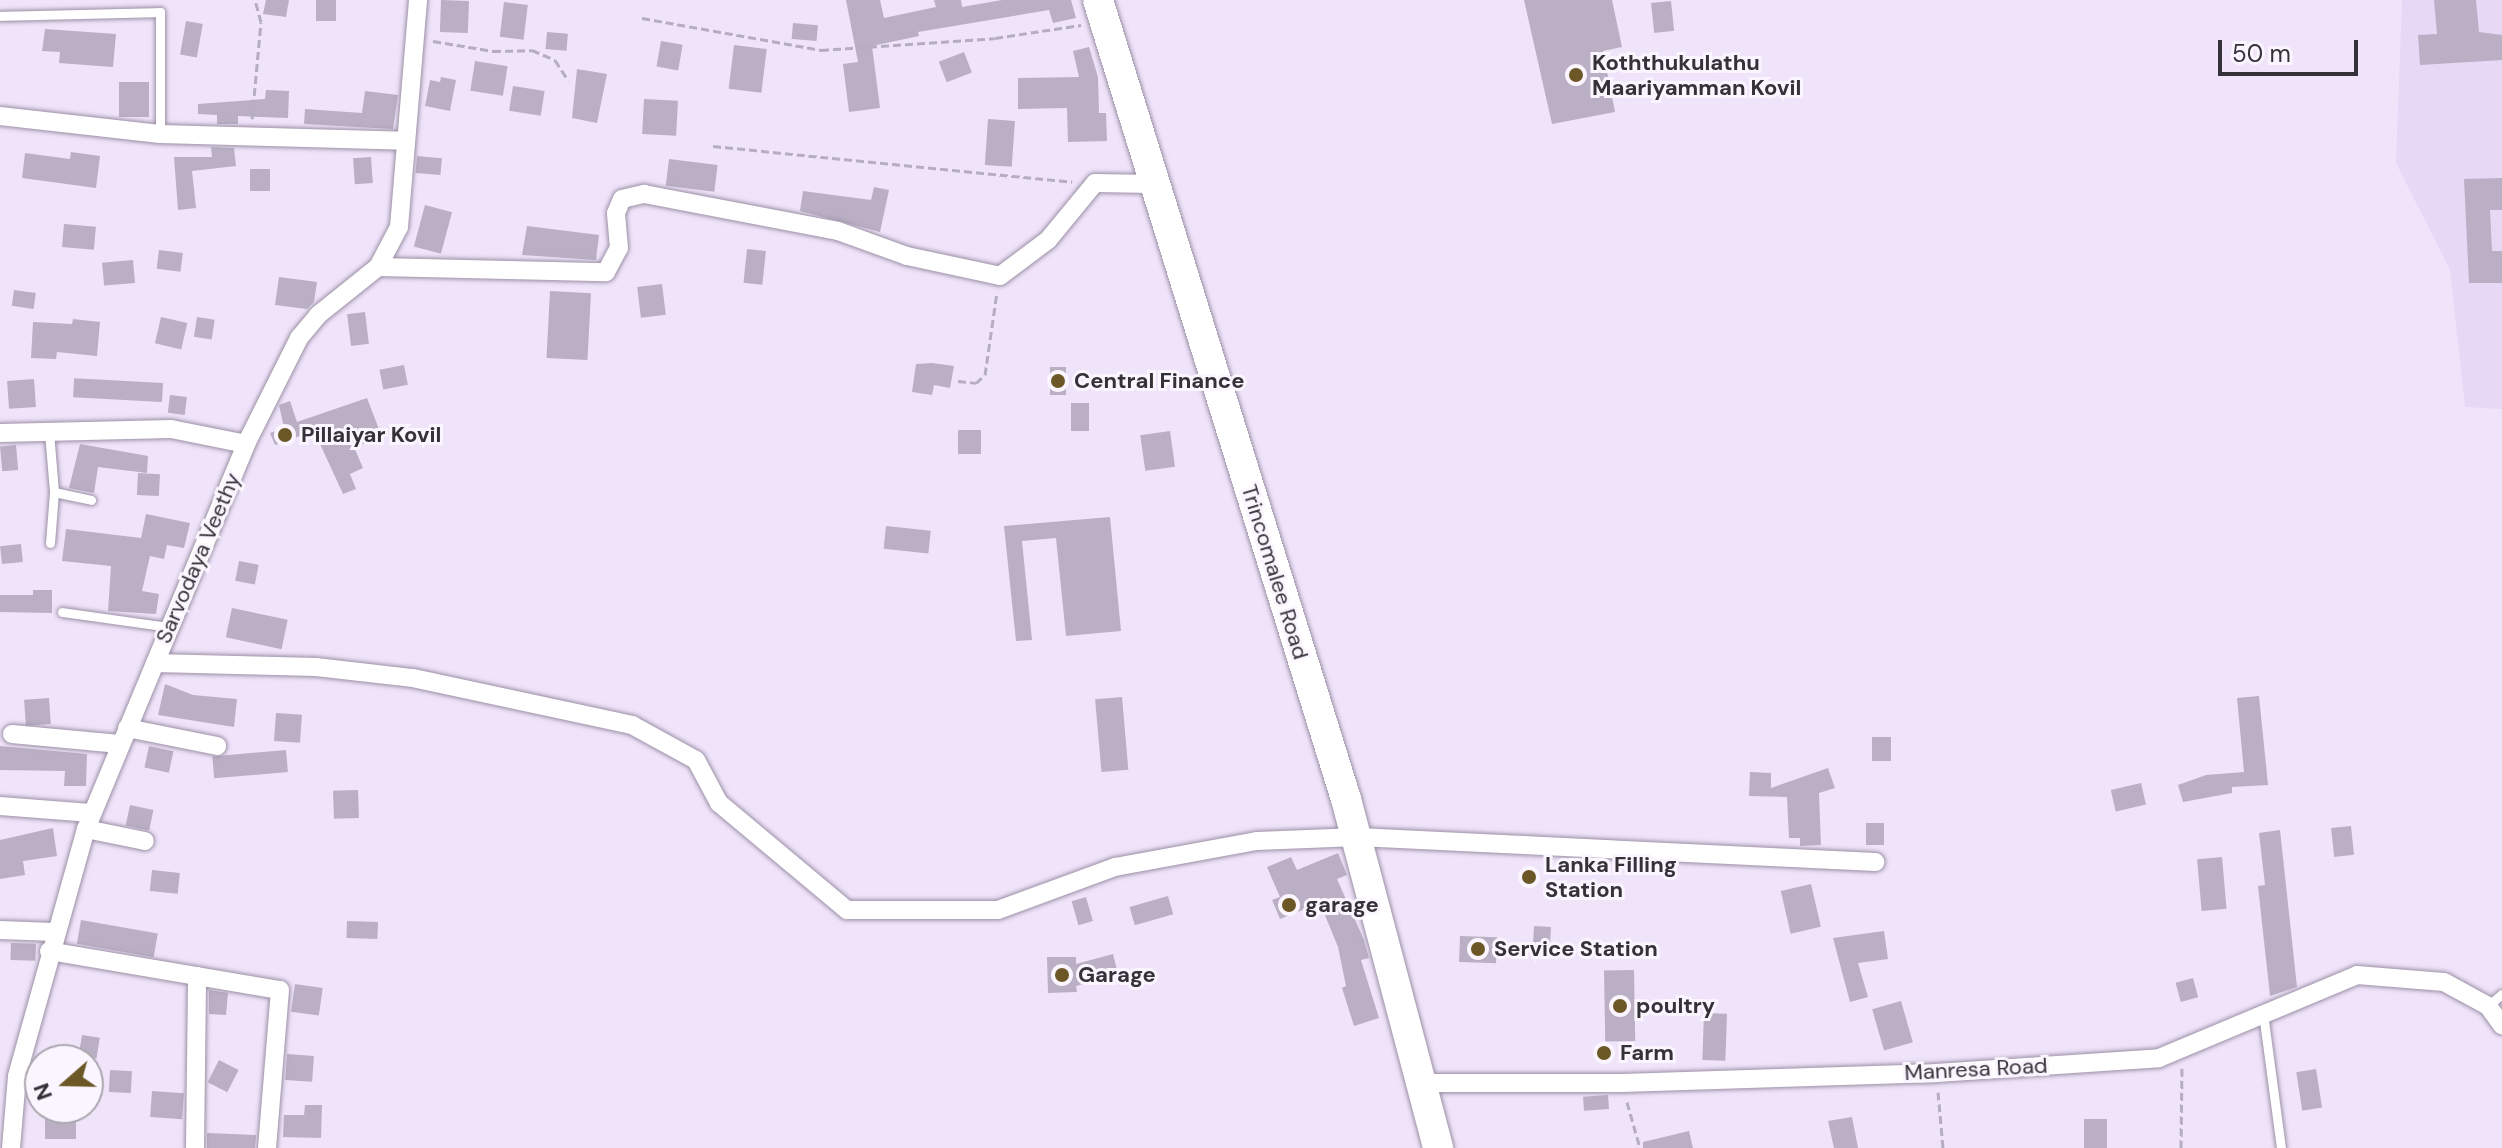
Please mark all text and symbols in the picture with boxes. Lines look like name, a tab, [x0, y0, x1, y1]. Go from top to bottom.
scale bar	[2222, 24, 2362, 74]
text: 50 m	[2232, 38, 2291, 69]
place label: Koththukulathu Maariyamman Kovil	[1592, 49, 1801, 100]
marker: Koththukulathu Maariyamman Kovil	[1567, 66, 1585, 84]
place label: Central Finance	[1074, 368, 1244, 394]
marker: Central Finance	[1049, 372, 1067, 390]
place label: Pillaiyar Kovil	[301, 422, 441, 448]
marker: Pillaiyar Kovil	[276, 426, 294, 444]
street label: Sarvodaya Veethy	[150, 469, 246, 647]
street label: Trincomalee Road	[1236, 481, 1314, 663]
place label: Lanka Filling Station	[1545, 851, 1677, 902]
marker: Lanka Filling Station	[1520, 868, 1538, 886]
place label: garage	[1305, 892, 1379, 918]
marker: garage	[1280, 896, 1298, 914]
place label: Service Station	[1494, 936, 1658, 962]
marker: Service Station	[1469, 940, 1487, 958]
place label: Garage	[1078, 962, 1156, 988]
marker: Garage	[1053, 966, 1071, 984]
place label: poultry	[1636, 993, 1715, 1019]
marker: poultry	[1611, 997, 1629, 1015]
place label: Farm	[1620, 1040, 1674, 1066]
north arrow	[24, 1044, 104, 1124]
marker: Farm	[1595, 1044, 1613, 1062]
street label: Manresa Road	[1904, 1052, 2048, 1086]
text: N	[26, 1079, 59, 1104]

